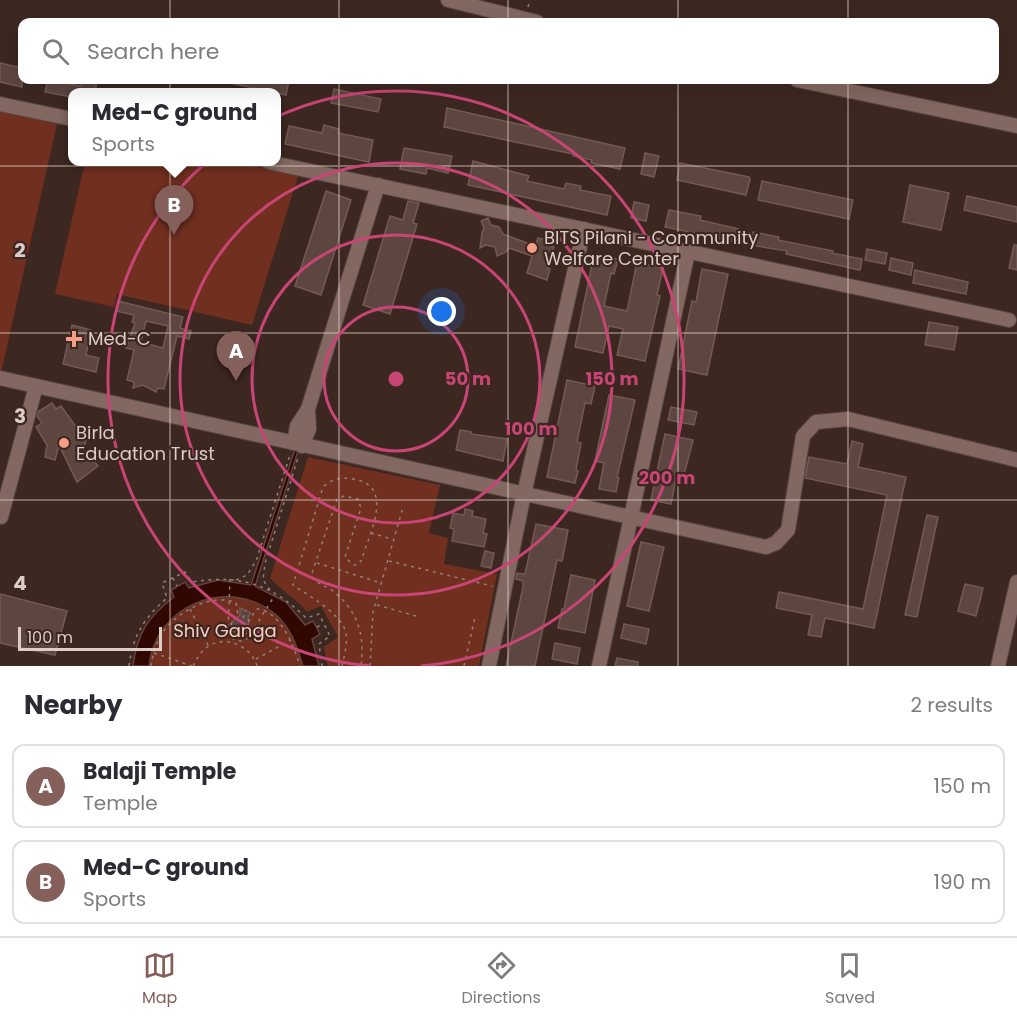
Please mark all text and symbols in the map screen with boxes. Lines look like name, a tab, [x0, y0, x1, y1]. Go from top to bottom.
search box	[18, 18, 999, 84]
icon: search	[39, 35, 72, 68]
text: Search here	[87, 36, 220, 67]
popup	[68, 88, 281, 166]
text: Med-C ground	[92, 97, 257, 128]
text: Sports	[92, 130, 155, 158]
pin: B	[154, 186, 194, 235]
place label: BITS Pilani - Community Welfare Center	[544, 225, 758, 271]
text: 2	[14, 236, 26, 264]
marker: BITS Pilani - Community Welfare Center	[525, 241, 539, 255]
your location	[427, 297, 456, 326]
place label: Med-C	[88, 326, 151, 351]
marker: Med-C	[65, 330, 83, 348]
pin: A	[216, 332, 256, 381]
text: 50 m	[445, 366, 491, 391]
text: 150 m	[585, 366, 639, 391]
centre of rings	[386, 369, 406, 389]
text: 3	[14, 402, 26, 430]
text: 100 m	[504, 416, 558, 441]
place label: Birla Education Trust	[76, 420, 215, 466]
marker: Birla Education Trust	[57, 436, 71, 450]
text: 200 m	[639, 465, 695, 490]
text: 4	[13, 569, 27, 597]
park label: Shiv Ganga	[173, 618, 277, 643]
scale bar	[18, 624, 162, 652]
text: 100 m	[27, 626, 73, 649]
text: Nearby	[24, 687, 122, 723]
text: 2 results	[910, 691, 993, 719]
text: Balaji Temple	[83, 756, 236, 787]
text: A	[38, 772, 53, 800]
text: 150 m	[934, 772, 991, 800]
text: Temple	[83, 789, 158, 817]
text: Med-C ground	[83, 852, 249, 883]
text: B	[39, 868, 52, 896]
text: 190 m	[934, 868, 991, 896]
text: Sports	[83, 885, 146, 913]
tab: Map	[142, 949, 177, 1010]
tab: Directions	[462, 949, 541, 1010]
tab: Saved	[825, 949, 875, 1010]

